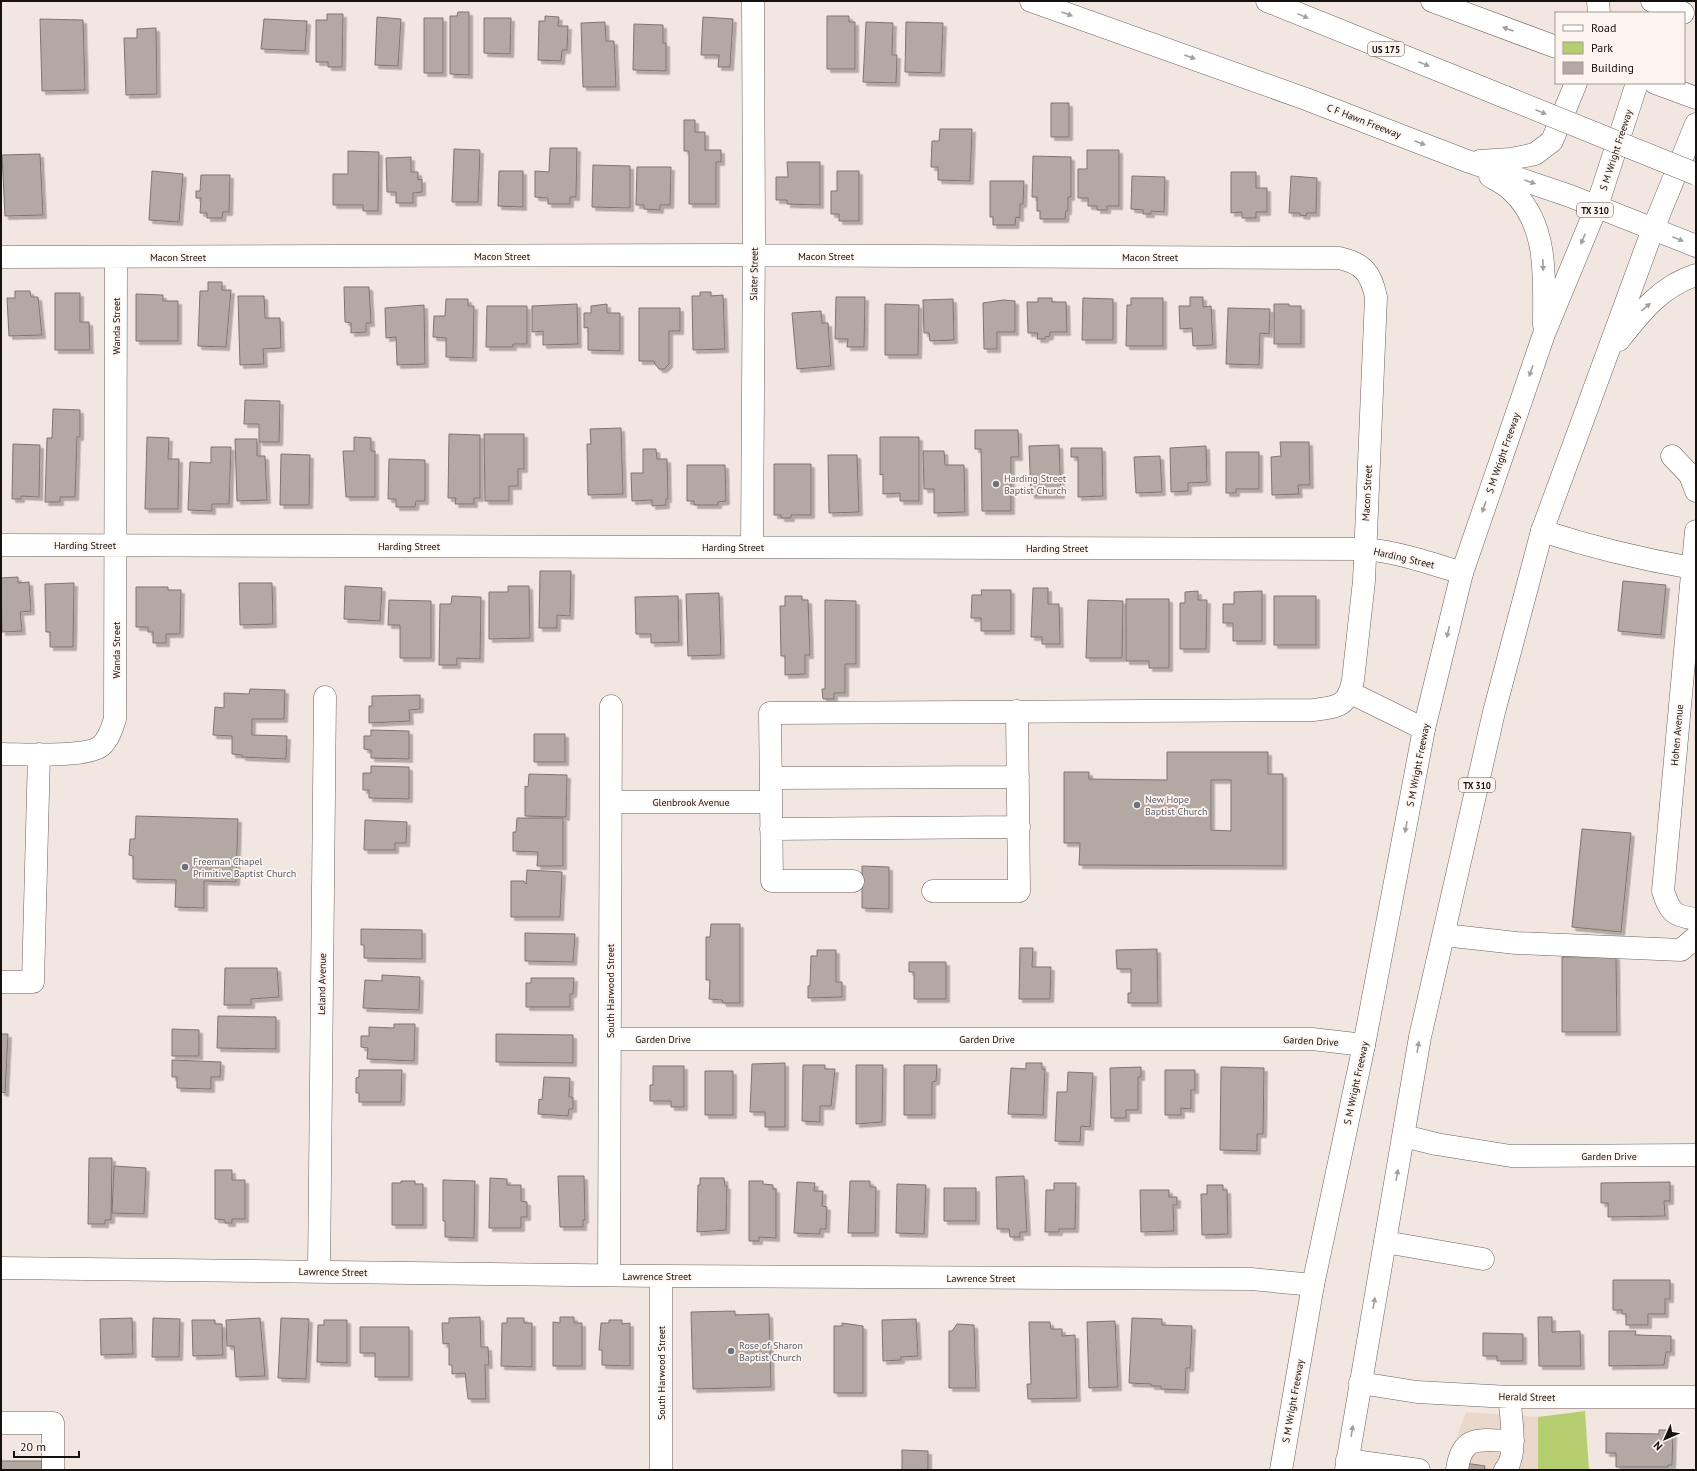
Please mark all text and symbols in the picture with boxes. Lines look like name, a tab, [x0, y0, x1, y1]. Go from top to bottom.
one-way arrow	[1062, 11, 1074, 17]
legend	[1555, 12, 1685, 84]
one-way arrow	[1298, 13, 1310, 19]
text: Road	[1591, 20, 1616, 35]
one-way arrow	[1502, 26, 1514, 32]
text: Park	[1591, 40, 1613, 55]
road number: US 175	[1368, 42, 1404, 56]
one-way arrow	[1184, 55, 1196, 61]
text: Building	[1591, 60, 1634, 75]
one-way arrow	[1418, 62, 1430, 68]
street label: C F Hawn Freeway	[1325, 101, 1403, 141]
street label: S M Wright Freeway	[1597, 107, 1635, 192]
one-way arrow	[1536, 109, 1547, 115]
one-way arrow	[1415, 141, 1427, 147]
one-way arrow	[1525, 180, 1537, 186]
road number: TX 310	[1577, 203, 1613, 217]
one-way arrow	[1580, 233, 1586, 245]
one-way arrow	[1672, 236, 1683, 242]
street label: Slater Street	[747, 247, 761, 301]
street label: Macon Street	[474, 250, 531, 263]
street label: Macon Street	[798, 250, 855, 263]
street label: Macon Street	[150, 251, 207, 264]
street label: Macon Street	[1122, 251, 1179, 264]
one-way arrow	[1540, 259, 1547, 271]
street label: Wanda Street	[110, 297, 123, 354]
one-way arrow	[1641, 302, 1651, 311]
one-way arrow	[1528, 365, 1534, 377]
street label: S M Wright Freeway	[1483, 411, 1523, 495]
street label: Macon Street	[1359, 464, 1375, 521]
place label: Harding Street Baptist Church	[1004, 472, 1067, 497]
marker: Harding Street Baptist Church	[991, 479, 1001, 489]
one-way arrow	[1481, 501, 1487, 513]
street label: Harding Street	[54, 539, 117, 552]
street label: Harding Street	[378, 540, 441, 553]
street label: Harding Street	[702, 541, 765, 554]
street label: Harding Street	[1026, 542, 1089, 555]
street label: Harding Street	[1372, 545, 1436, 571]
street label: Wanda Street	[110, 621, 123, 678]
one-way arrow	[1444, 625, 1450, 638]
street label: Hohen Avenue	[1668, 704, 1686, 766]
street label: S M Wright Freeway	[1404, 722, 1433, 808]
road number: TX 310	[1459, 778, 1495, 792]
place label: New Hope Baptist Church	[1145, 793, 1208, 818]
street label: Glenbrook Avenue	[652, 796, 730, 809]
marker: New Hope Baptist Church	[1132, 800, 1142, 810]
one-way arrow	[1402, 821, 1408, 833]
place label: Freeman Chapel Primitive Baptist Church	[193, 855, 296, 880]
marker: Freeman Chapel Primitive Baptist Church	[180, 862, 190, 872]
street label: South Harwood Street	[604, 943, 617, 1038]
street label: Leland Avenue	[315, 953, 329, 1015]
street label: Garden Drive	[635, 1033, 691, 1046]
street label: Garden Drive	[959, 1033, 1015, 1046]
street label: Garden Drive	[1283, 1033, 1339, 1049]
street label: S M Wright Freeway	[1341, 1040, 1371, 1126]
one-way arrow	[1416, 1041, 1422, 1053]
street label: Garden Drive	[1581, 1150, 1637, 1163]
one-way arrow	[1394, 1169, 1400, 1182]
street label: Lawrence Street	[298, 1265, 368, 1279]
street label: Lawrence Street	[623, 1270, 692, 1283]
street label: Lawrence Street	[947, 1272, 1016, 1285]
one-way arrow	[1371, 1297, 1377, 1309]
street label: South Harwood Street	[655, 1325, 668, 1420]
place label: Rose of Sharon Baptist Church	[739, 1339, 803, 1364]
marker: Rose of Sharon Baptist Church	[726, 1346, 736, 1356]
street label: S M Wright Freeway	[1279, 1358, 1307, 1444]
street label: Herald Street	[1499, 1390, 1556, 1404]
north arrow	[1645, 1419, 1685, 1459]
one-way arrow	[1349, 1425, 1355, 1438]
scale bar	[14, 1433, 79, 1459]
text: 20 m	[20, 1439, 46, 1454]
text: N	[1650, 1439, 1665, 1454]

